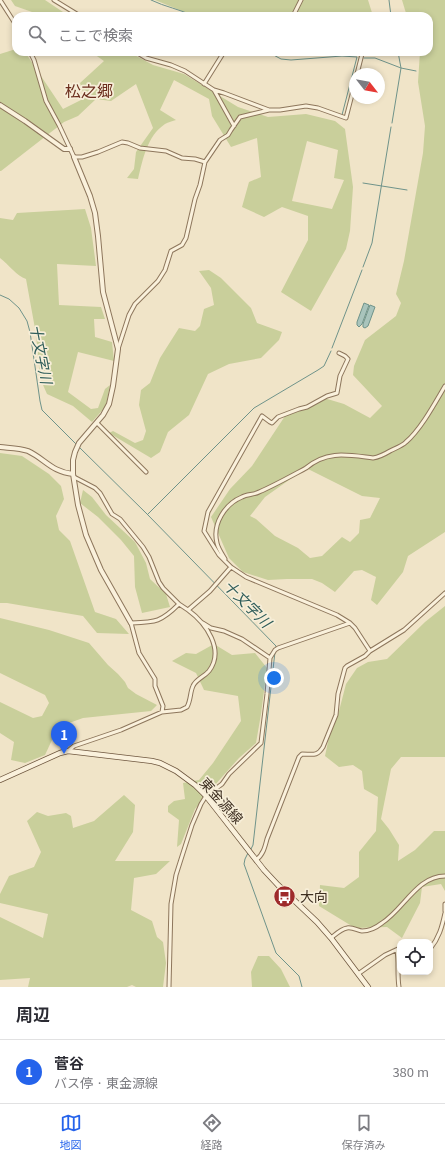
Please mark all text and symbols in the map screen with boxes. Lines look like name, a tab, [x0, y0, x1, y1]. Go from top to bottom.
search box	[12, 12, 433, 56]
icon: search	[26, 23, 48, 45]
text: ここで検索	[58, 24, 133, 45]
north arrow	[349, 68, 385, 104]
district label: 松之郷	[65, 78, 113, 102]
water label: 十文字川	[26, 323, 58, 387]
water label: 十文字川	[219, 574, 278, 633]
your location	[264, 668, 284, 688]
pin: 1	[51, 721, 77, 754]
street label: 東金源線	[196, 773, 248, 827]
bus stop icon: 大向	[271, 883, 297, 909]
place label: 大向	[300, 886, 328, 906]
map controls	[397, 939, 433, 975]
button: locate	[397, 939, 433, 975]
text: 周辺	[16, 1001, 50, 1026]
text: 菅谷	[54, 1052, 84, 1073]
text: 1	[25, 1062, 33, 1081]
text: 380 m	[392, 1062, 429, 1081]
text: バス停 · 東金源線	[54, 1073, 158, 1092]
tab: 地図	[60, 1112, 82, 1152]
tab: 経路	[201, 1112, 223, 1152]
tab: 保存済み	[342, 1112, 386, 1152]

